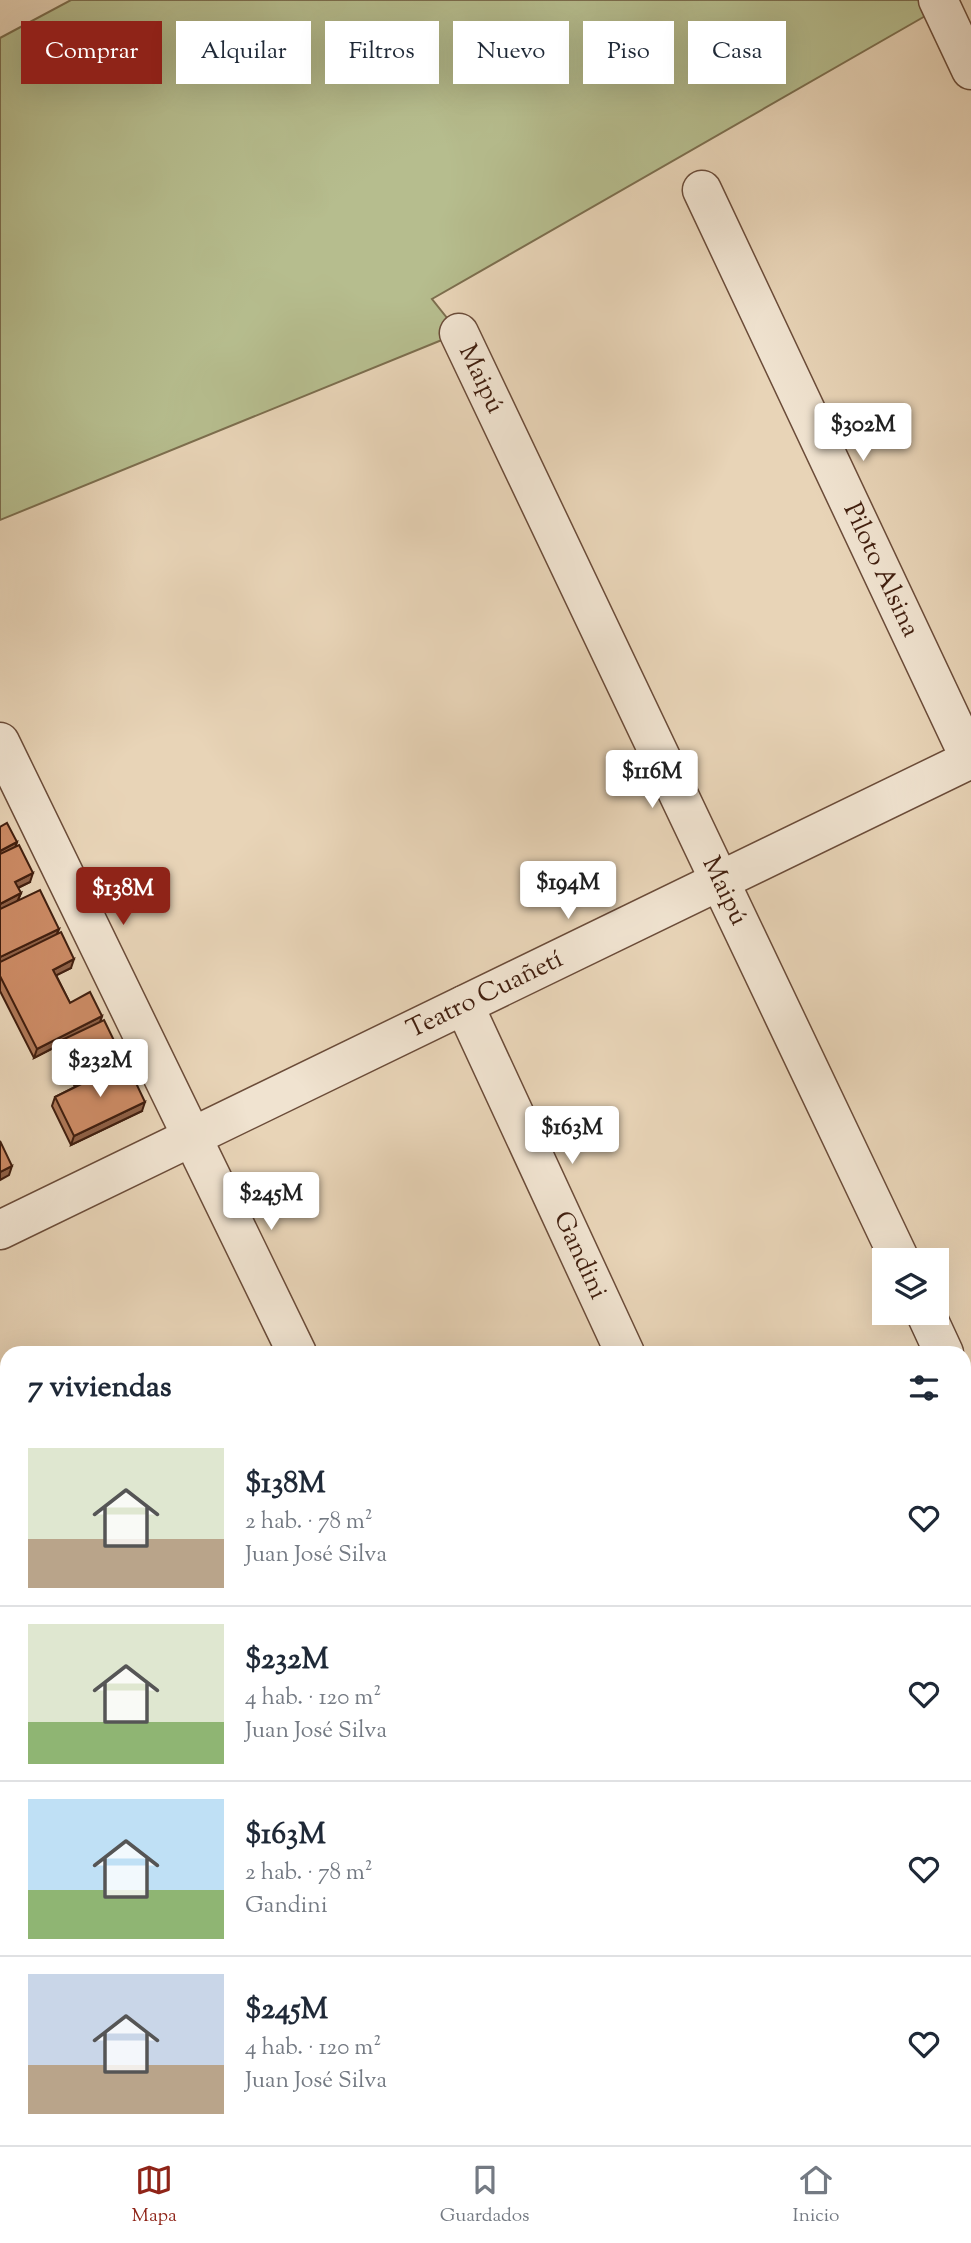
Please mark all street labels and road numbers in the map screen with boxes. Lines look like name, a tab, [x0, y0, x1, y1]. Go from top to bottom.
street label: Maipú	[449, 338, 513, 420]
street label: Piloto Alsina	[833, 497, 929, 643]
street label: Maipú	[692, 850, 757, 932]
street label: Teatro Cuañetí	[401, 941, 569, 1048]
street label: Gandini	[544, 1205, 616, 1306]

